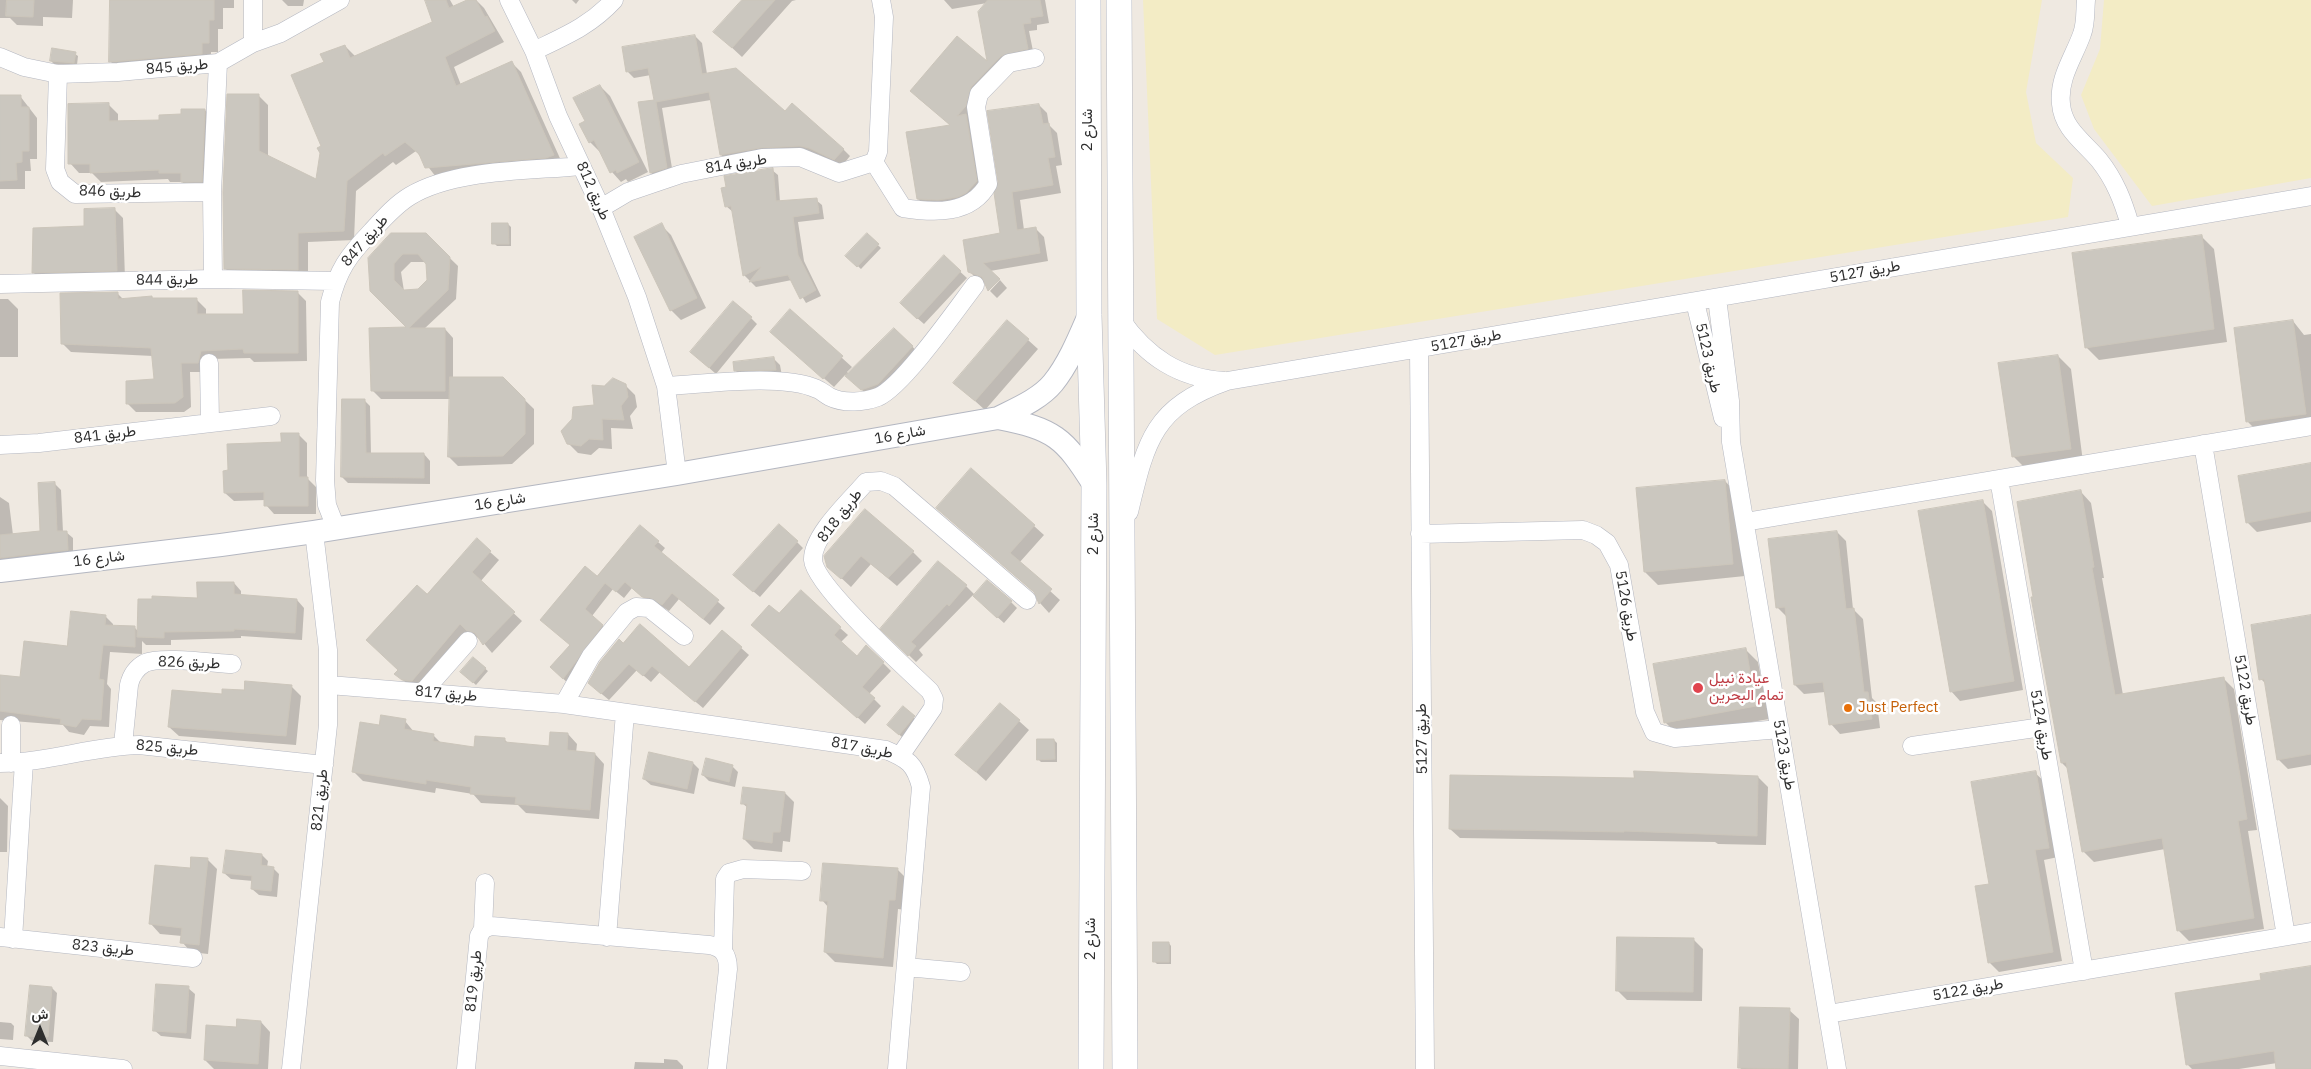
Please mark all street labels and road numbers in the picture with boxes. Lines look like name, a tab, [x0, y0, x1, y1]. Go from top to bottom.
street label: طريق 845	[145, 55, 209, 79]
street label: شارع 2	[1079, 109, 1097, 151]
street label: طريق 814	[704, 150, 768, 178]
street label: طريق 812	[572, 159, 614, 223]
street label: طريق 846	[79, 182, 141, 202]
street label: طريق 847	[338, 212, 392, 270]
street label: طريق 5127	[1828, 257, 1902, 287]
street label: طريق 844	[136, 270, 198, 290]
street label: طريق 5123	[1691, 321, 1725, 395]
street label: طريق 5127	[1429, 326, 1503, 356]
street label: طريق 841	[73, 422, 137, 448]
street label: شارع 16	[873, 422, 927, 448]
street label: طريق 818	[814, 486, 866, 546]
street label: شارع 16	[473, 489, 527, 515]
street label: شارع 2	[1085, 513, 1103, 555]
street label: شارع 16	[72, 547, 126, 571]
street label: طريق 5126	[1611, 569, 1641, 643]
street label: طريق 826	[158, 653, 220, 673]
street label: طريق 5122	[2230, 653, 2260, 727]
street label: طريق 817	[414, 682, 478, 706]
street label: طريق 5124	[2026, 688, 2056, 762]
street label: طريق 5127	[1412, 703, 1432, 775]
street label: طريق 5123	[1769, 718, 1799, 792]
street label: طريق 817	[830, 733, 894, 763]
street label: طريق 825	[135, 736, 199, 760]
street label: طريق 821	[308, 768, 332, 832]
street label: شارع 2	[1082, 918, 1100, 960]
street label: طريق 823	[71, 936, 135, 960]
street label: طريق 819	[462, 949, 486, 1013]
street label: طريق 5122	[1931, 975, 2005, 1005]

